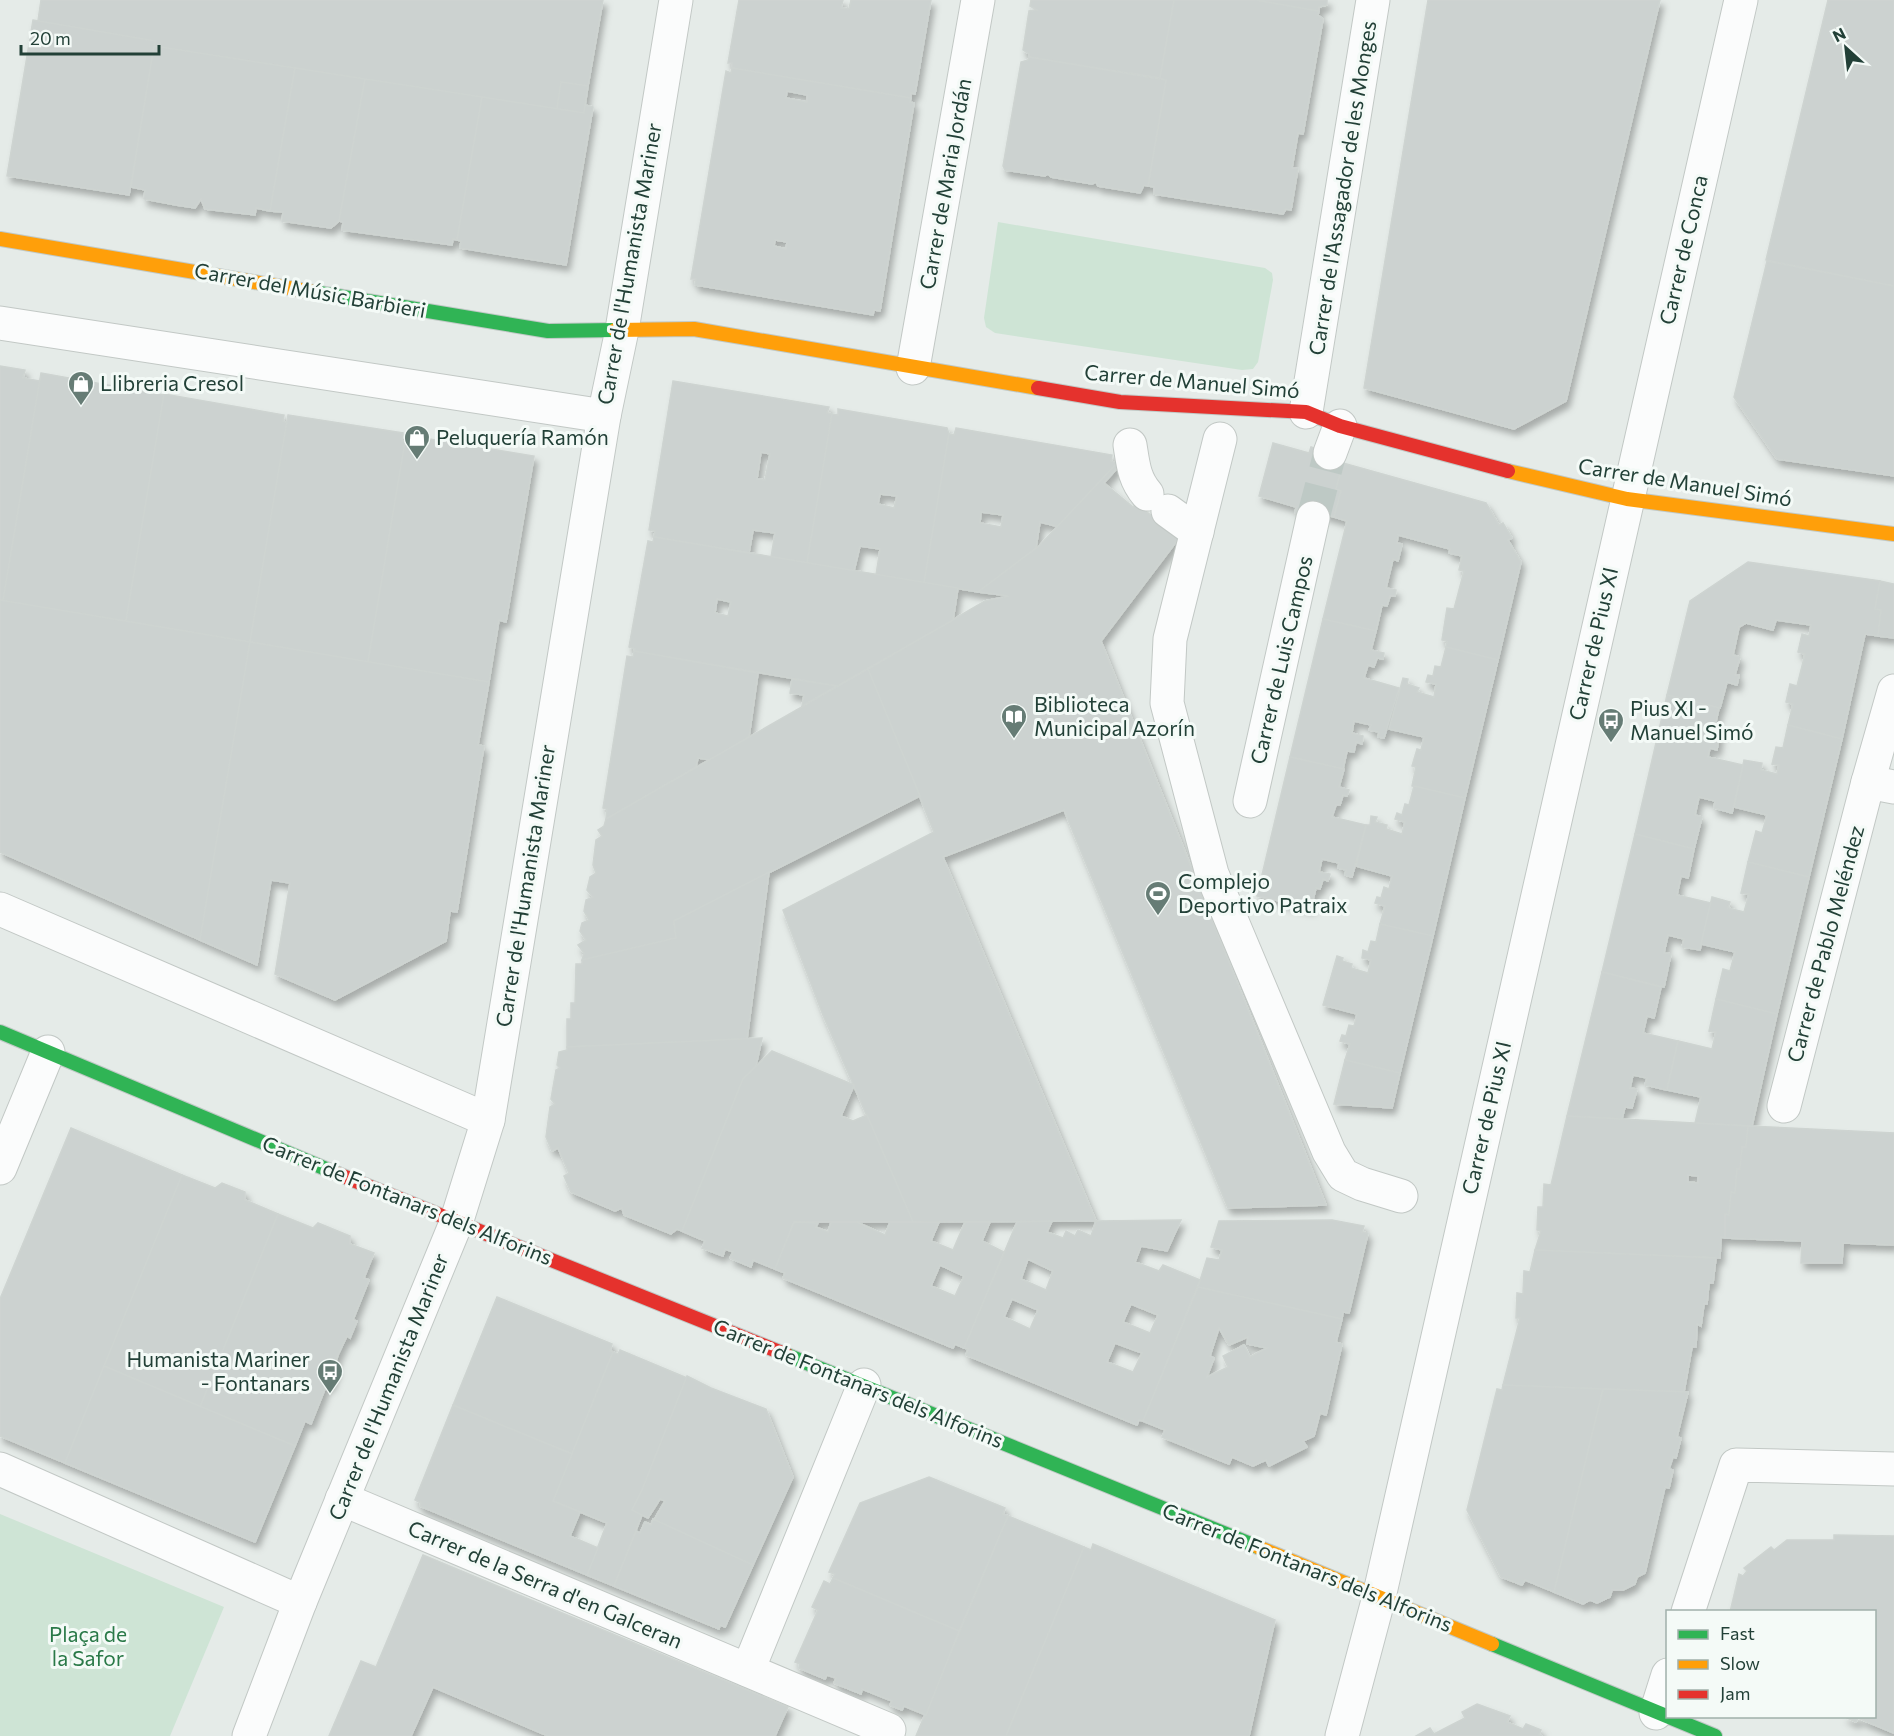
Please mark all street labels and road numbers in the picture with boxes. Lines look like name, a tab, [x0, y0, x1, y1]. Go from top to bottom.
street label: Carrer de l'Assagador de les Monges	[1303, 19, 1380, 357]
street label: Carrer de Maria Jordán	[914, 76, 975, 291]
street label: Carrer de l'Humanista Mariner	[591, 121, 666, 407]
street label: Carrer de Conca	[1653, 172, 1712, 327]
street label: Carrer del Músic Barbieri	[193, 257, 428, 322]
street label: Carrer de Manuel Simó	[1083, 359, 1301, 402]
street label: Carrer de Manuel Simó	[1577, 452, 1794, 511]
street label: Carrer de Luis Campos	[1244, 553, 1317, 766]
street label: Carrer de Pius XI	[1563, 565, 1622, 723]
street label: Carrer de l'Humanista Mariner	[490, 743, 559, 1029]
street label: Carrer de Pablo Meléndez	[1781, 822, 1868, 1065]
street label: Carrer de Pius XI	[1456, 1039, 1515, 1197]
street label: Carrer de Fontanars dels Alforins	[259, 1130, 556, 1269]
street label: Carrer de l'Humanista Mariner	[323, 1249, 453, 1524]
street label: Carrer de Fontanars dels Alforins	[710, 1313, 1007, 1452]
street label: Carrer de Fontanars dels Alforins	[1159, 1497, 1456, 1636]
street label: Carrer de la Serra d'en Galceran	[405, 1514, 687, 1653]

